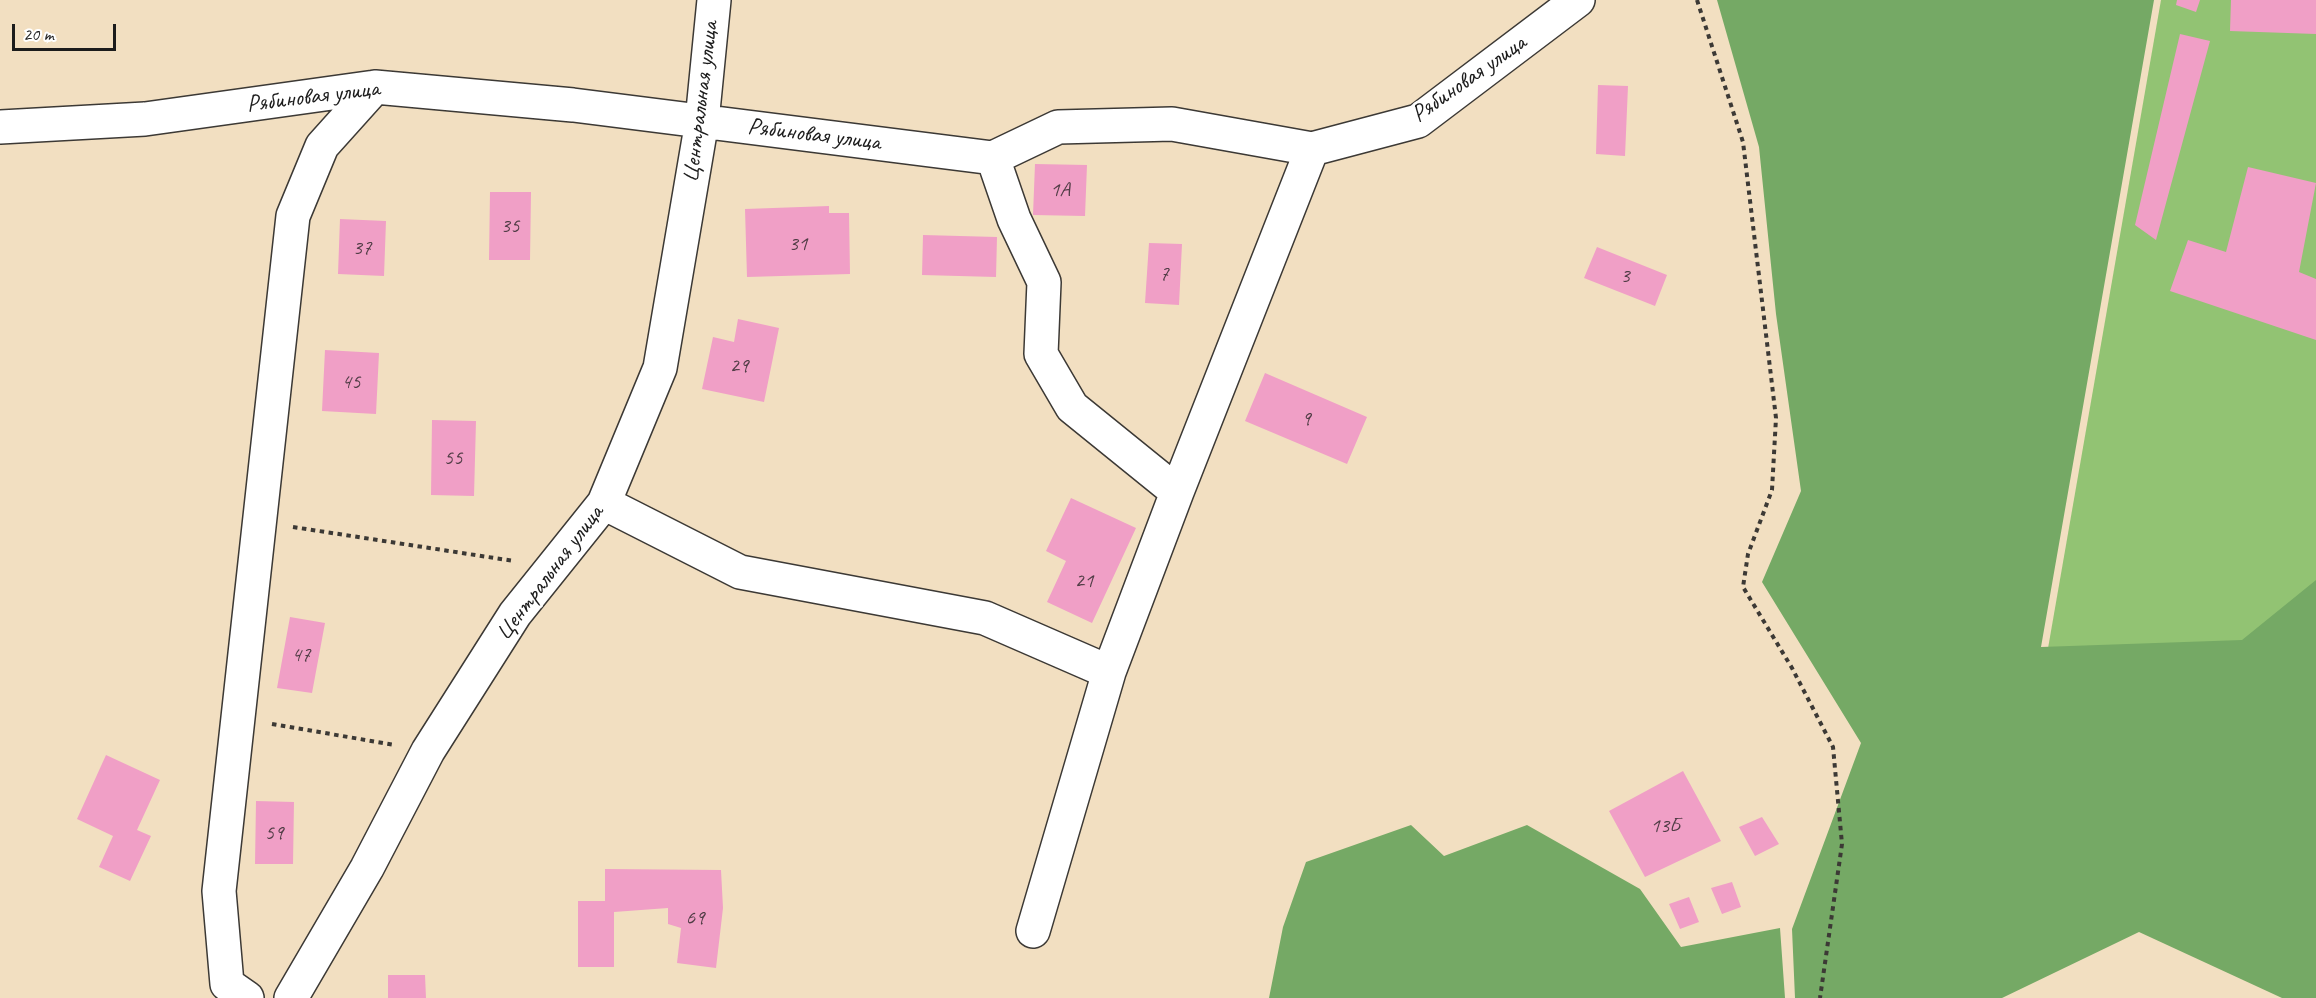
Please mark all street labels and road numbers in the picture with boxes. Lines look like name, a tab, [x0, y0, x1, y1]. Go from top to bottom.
street label: Центральная улица	[677, 20, 725, 184]
street label: Рябиновая улица	[1406, 29, 1532, 129]
street label: Рябиновая улица	[245, 75, 381, 119]
street label: Рябиновая улица	[746, 113, 882, 157]
street label: Центральная улица	[490, 500, 610, 646]

